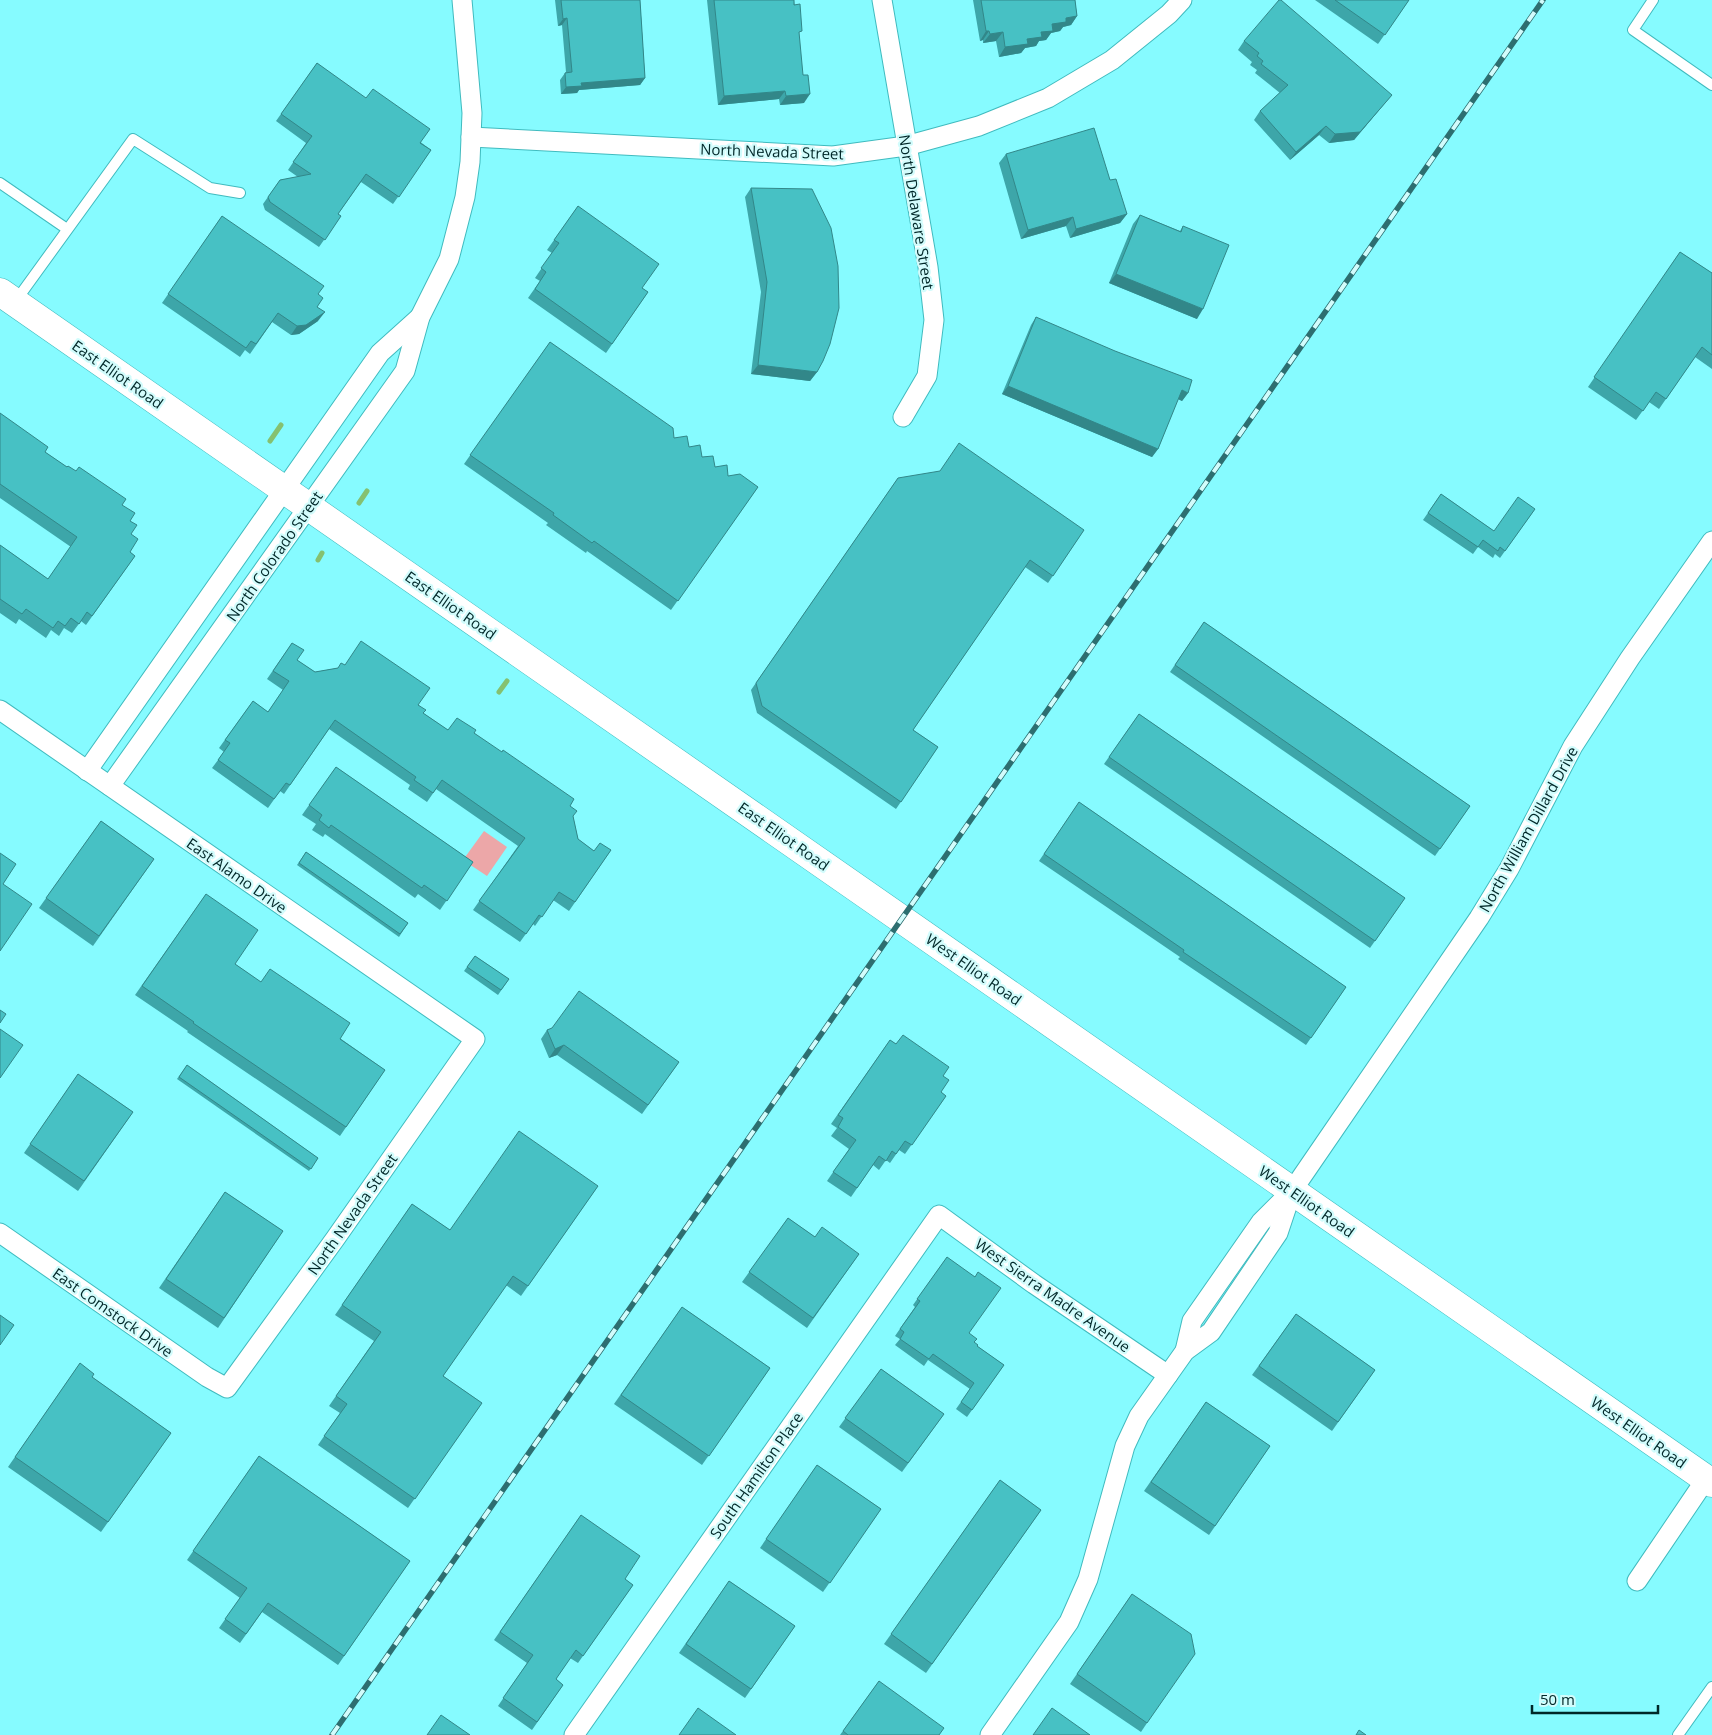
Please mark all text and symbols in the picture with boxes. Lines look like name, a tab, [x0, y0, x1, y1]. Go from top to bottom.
street label: North Delaware Street	[895, 133, 939, 291]
street label: North Nevada Street	[700, 138, 844, 164]
street label: East Elliot Road	[69, 335, 167, 413]
street label: North Colorado Street	[221, 487, 327, 625]
street label: East Elliot Road	[402, 566, 500, 644]
street label: North William Dillard Drive	[1474, 743, 1582, 915]
street label: East Elliot Road	[735, 797, 833, 875]
street label: East Alamo Drive	[183, 833, 291, 917]
street label: West Elliot Road	[922, 929, 1026, 1009]
street label: North Nevada Street	[303, 1149, 401, 1279]
street label: West Elliot Road	[1255, 1161, 1359, 1241]
street label: West Sierra Madre Avenue	[971, 1234, 1135, 1356]
street label: East Comstock Drive	[49, 1263, 177, 1361]
street label: West Elliot Road	[1587, 1392, 1691, 1472]
street label: South Hamilton Place	[705, 1408, 807, 1542]
scale bar	[1532, 1682, 1658, 1714]
text: 50 m	[1540, 1689, 1575, 1709]

